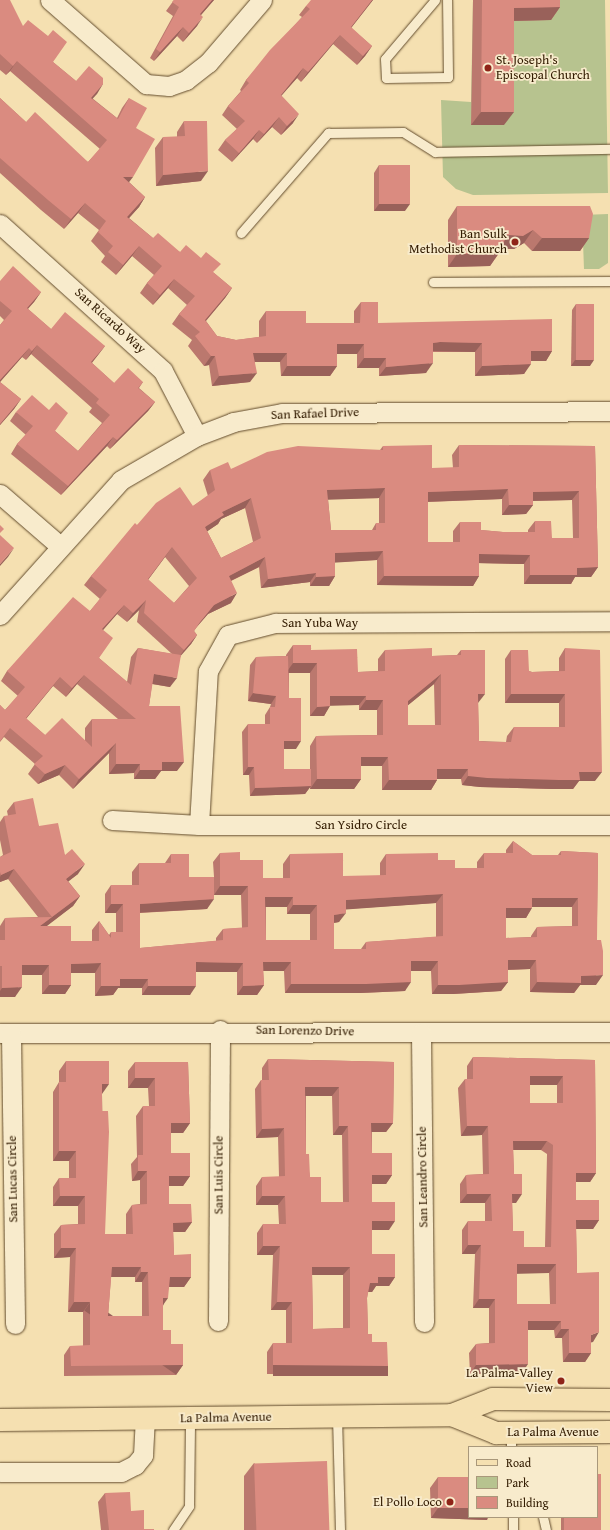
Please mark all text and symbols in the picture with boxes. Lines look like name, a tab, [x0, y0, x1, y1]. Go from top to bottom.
place label: St. Joseph's Episcopal Church	[496, 53, 590, 84]
marker: St. Joseph's Episcopal Church	[483, 63, 493, 73]
place label: Ban Sulk Methodist Church	[409, 227, 507, 258]
marker: Ban Sulk Methodist Church	[510, 237, 520, 247]
street label: San Ricardo Way	[71, 285, 149, 357]
street label: San Rafael Drive	[271, 405, 359, 423]
street label: San Yuba Way	[282, 615, 358, 631]
street label: San Ysidro Circle	[315, 817, 407, 833]
street label: San Lorenzo Drive	[256, 1022, 354, 1040]
street label: San Leandro Circle	[414, 1126, 432, 1228]
street label: San Lucas Circle	[4, 1135, 22, 1223]
street label: San Luis Circle	[211, 1136, 227, 1214]
place label: La Palma-Valley View	[466, 1366, 553, 1397]
marker: La Palma-Valley View	[556, 1376, 566, 1386]
street label: La Palma Avenue	[180, 1409, 272, 1427]
street label: La Palma Avenue	[507, 1424, 599, 1440]
legend	[468, 1446, 598, 1518]
text: Road	[506, 1454, 531, 1471]
text: Park	[506, 1474, 529, 1491]
place label: El Pollo Loco	[373, 1494, 442, 1510]
text: Building	[506, 1494, 549, 1511]
marker: El Pollo Loco	[445, 1497, 455, 1507]

